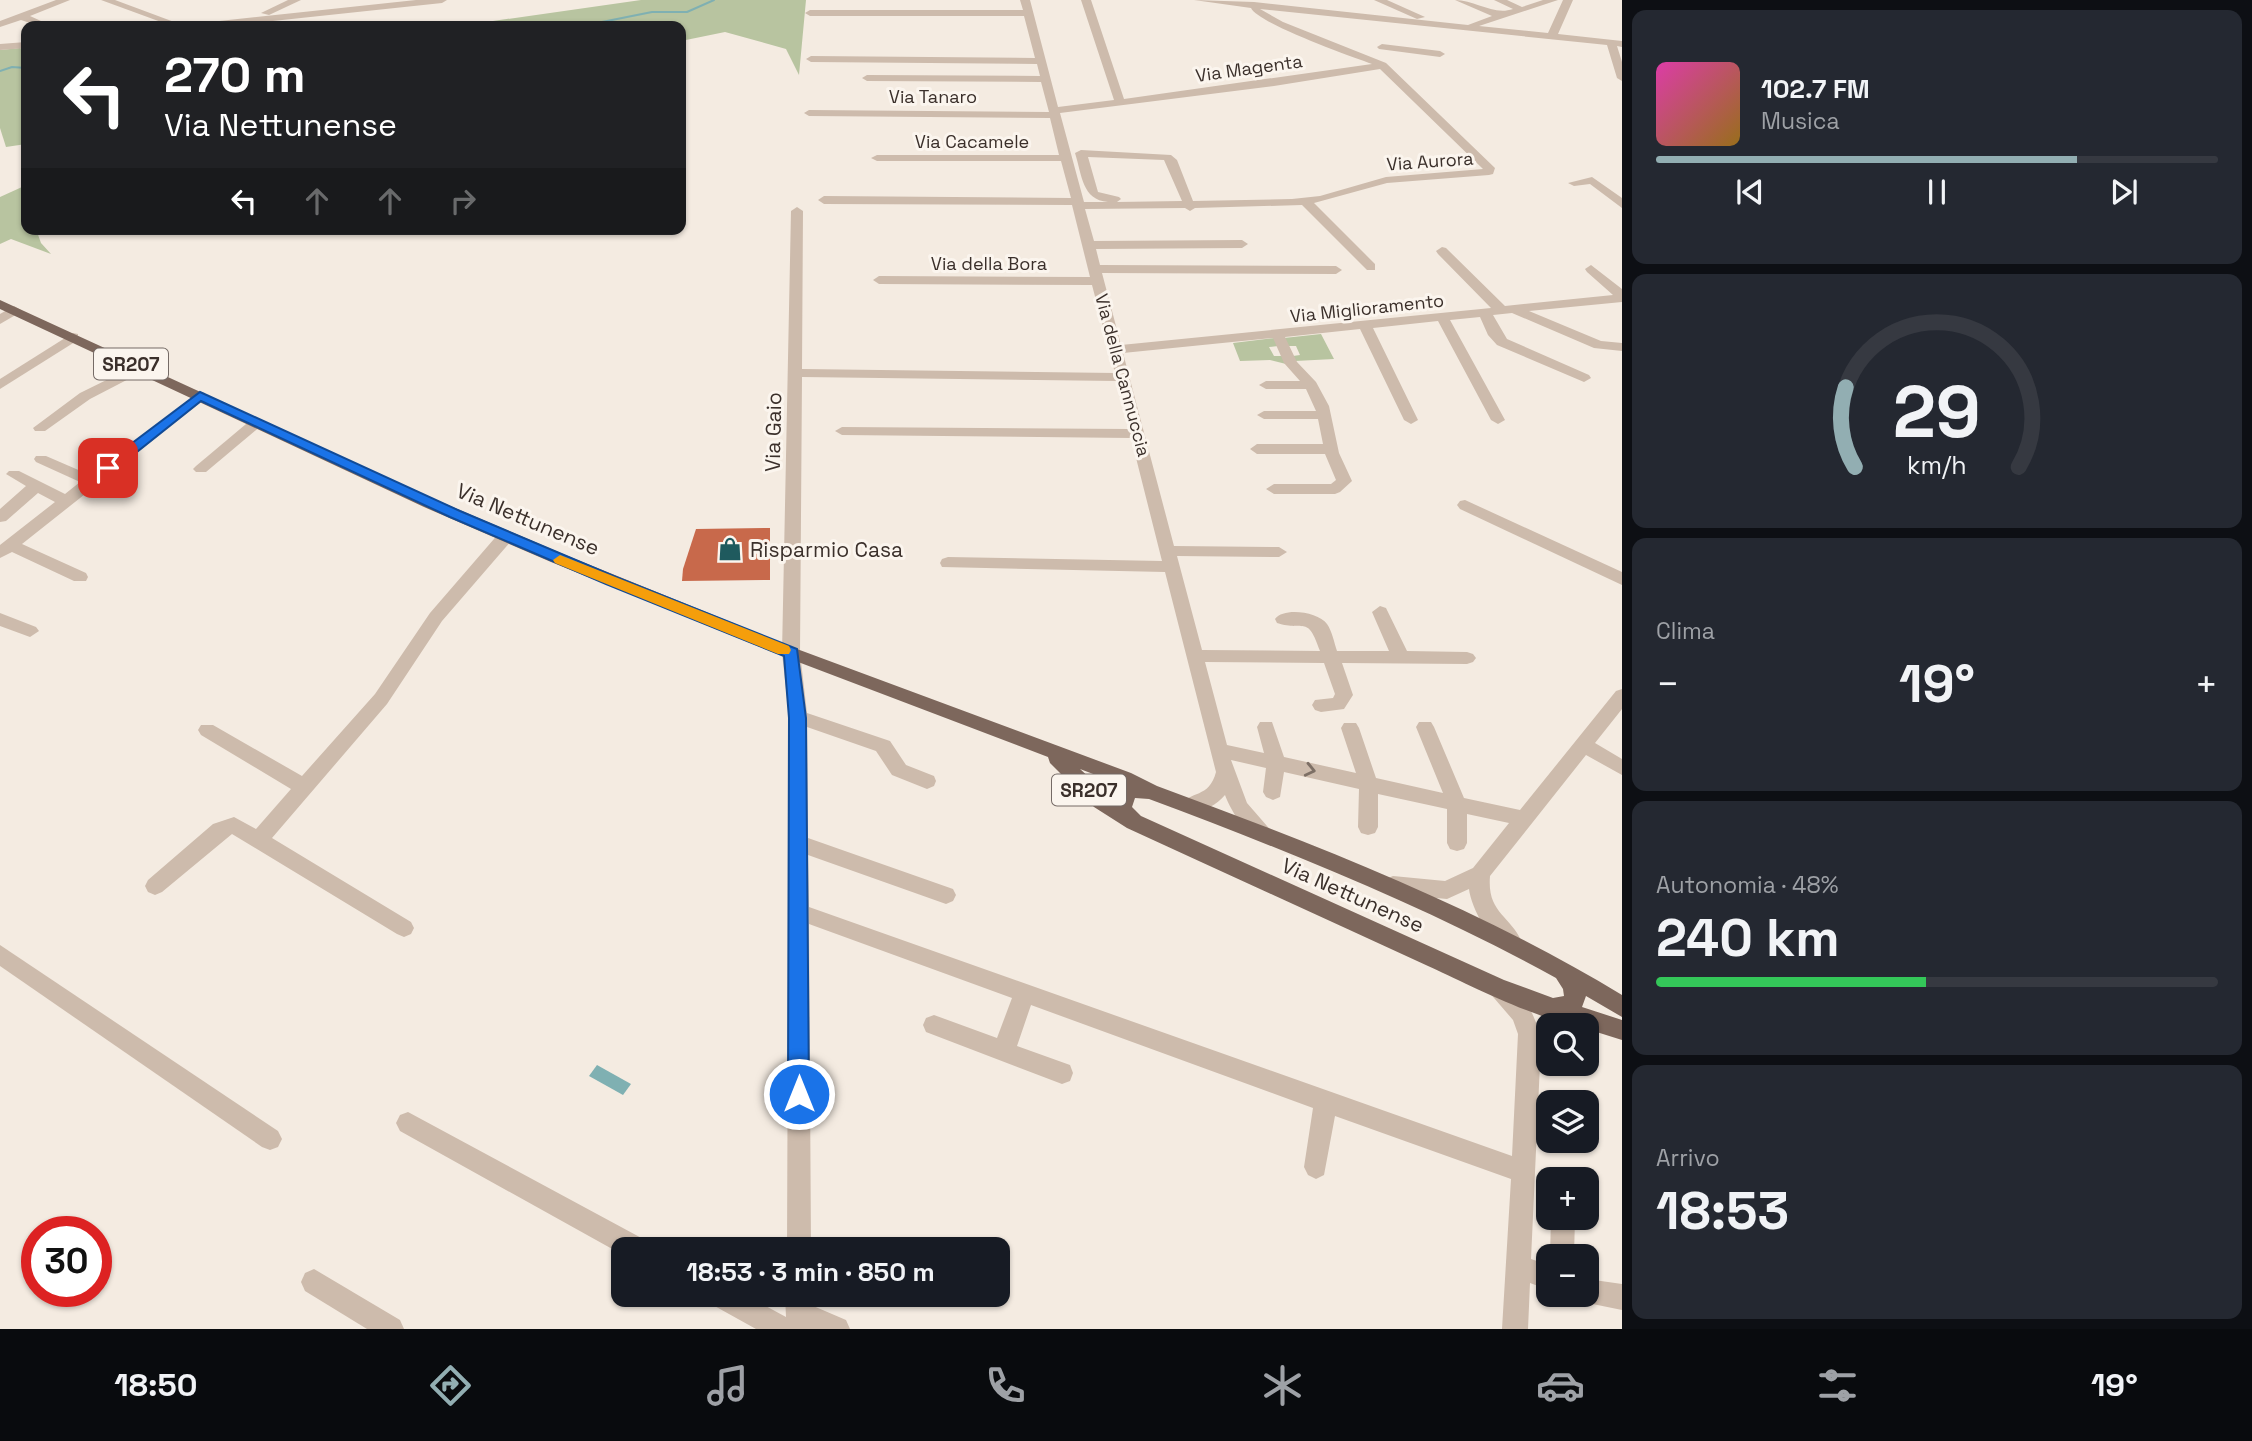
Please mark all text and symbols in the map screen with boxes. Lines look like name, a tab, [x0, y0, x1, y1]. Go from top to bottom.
text: 270 m	[164, 44, 306, 106]
icon: left	[49, 49, 140, 140]
street label: Via Magenta	[1194, 49, 1304, 87]
text: 102.7 FM	[1761, 72, 1870, 106]
street label: Via Tanaro	[889, 85, 977, 108]
text: Via Nettunense	[164, 105, 397, 145]
text: Musica	[1761, 106, 1840, 136]
street label: Via Cacamele	[915, 130, 1029, 153]
street label: Via Aurora	[1386, 146, 1474, 176]
icon: previous	[1731, 173, 1769, 211]
icon: pause	[1918, 173, 1956, 211]
icon: next	[2105, 173, 2143, 211]
icon: left	[225, 182, 263, 220]
icon: ahead	[298, 182, 336, 220]
icon: ahead	[371, 182, 409, 220]
icon: right	[444, 182, 482, 220]
street label: Via della Bora	[931, 252, 1047, 275]
street label: Via Miglioramento	[1289, 288, 1445, 328]
street label: Via della Cannuccia	[1090, 291, 1156, 459]
road number: SR207	[94, 348, 168, 380]
text: 29	[1893, 365, 1981, 458]
street label: Via Gaio	[759, 392, 787, 472]
pin	[78, 438, 138, 498]
text: km/h	[1907, 448, 1967, 480]
icon: arrive	[89, 449, 127, 487]
street label: Via Nettunense	[452, 477, 604, 561]
shop icon: Risparmio Casa	[716, 535, 744, 563]
place label: Risparmio Casa	[750, 536, 903, 563]
text: Clima	[1656, 616, 1715, 646]
text: 19°	[1899, 651, 1975, 717]
text: −	[1656, 660, 1680, 708]
text: +	[2194, 660, 2218, 708]
one-way arrow	[1304, 762, 1316, 777]
road number: SR207	[1052, 775, 1126, 806]
street label: Via Nettunense	[1278, 852, 1428, 938]
text: Autonomia · 48%	[1656, 870, 1838, 900]
text: 240 km	[1656, 905, 1840, 971]
map controls	[1536, 1013, 1599, 1307]
button: search	[1536, 1013, 1599, 1076]
position arrow	[762, 1057, 836, 1131]
button: layers	[1536, 1090, 1599, 1153]
text: Arrivo	[1656, 1143, 1720, 1173]
button: +	[1536, 1167, 1599, 1230]
text: 18:53	[1656, 1178, 1789, 1244]
speed limit sign: 30	[21, 1216, 112, 1307]
button: −	[1536, 1244, 1599, 1307]
text: 18:53 · 3 min · 850 m	[686, 1255, 935, 1289]
icon: directions	[426, 1361, 475, 1410]
icon: music	[703, 1361, 752, 1410]
icon: phone	[981, 1361, 1030, 1410]
icon: climate	[1258, 1361, 1307, 1410]
icon: car	[1536, 1361, 1585, 1410]
icon: filters	[1813, 1361, 1862, 1410]
text: 18:50	[114, 1365, 197, 1405]
text: 19°	[2091, 1365, 2138, 1405]

